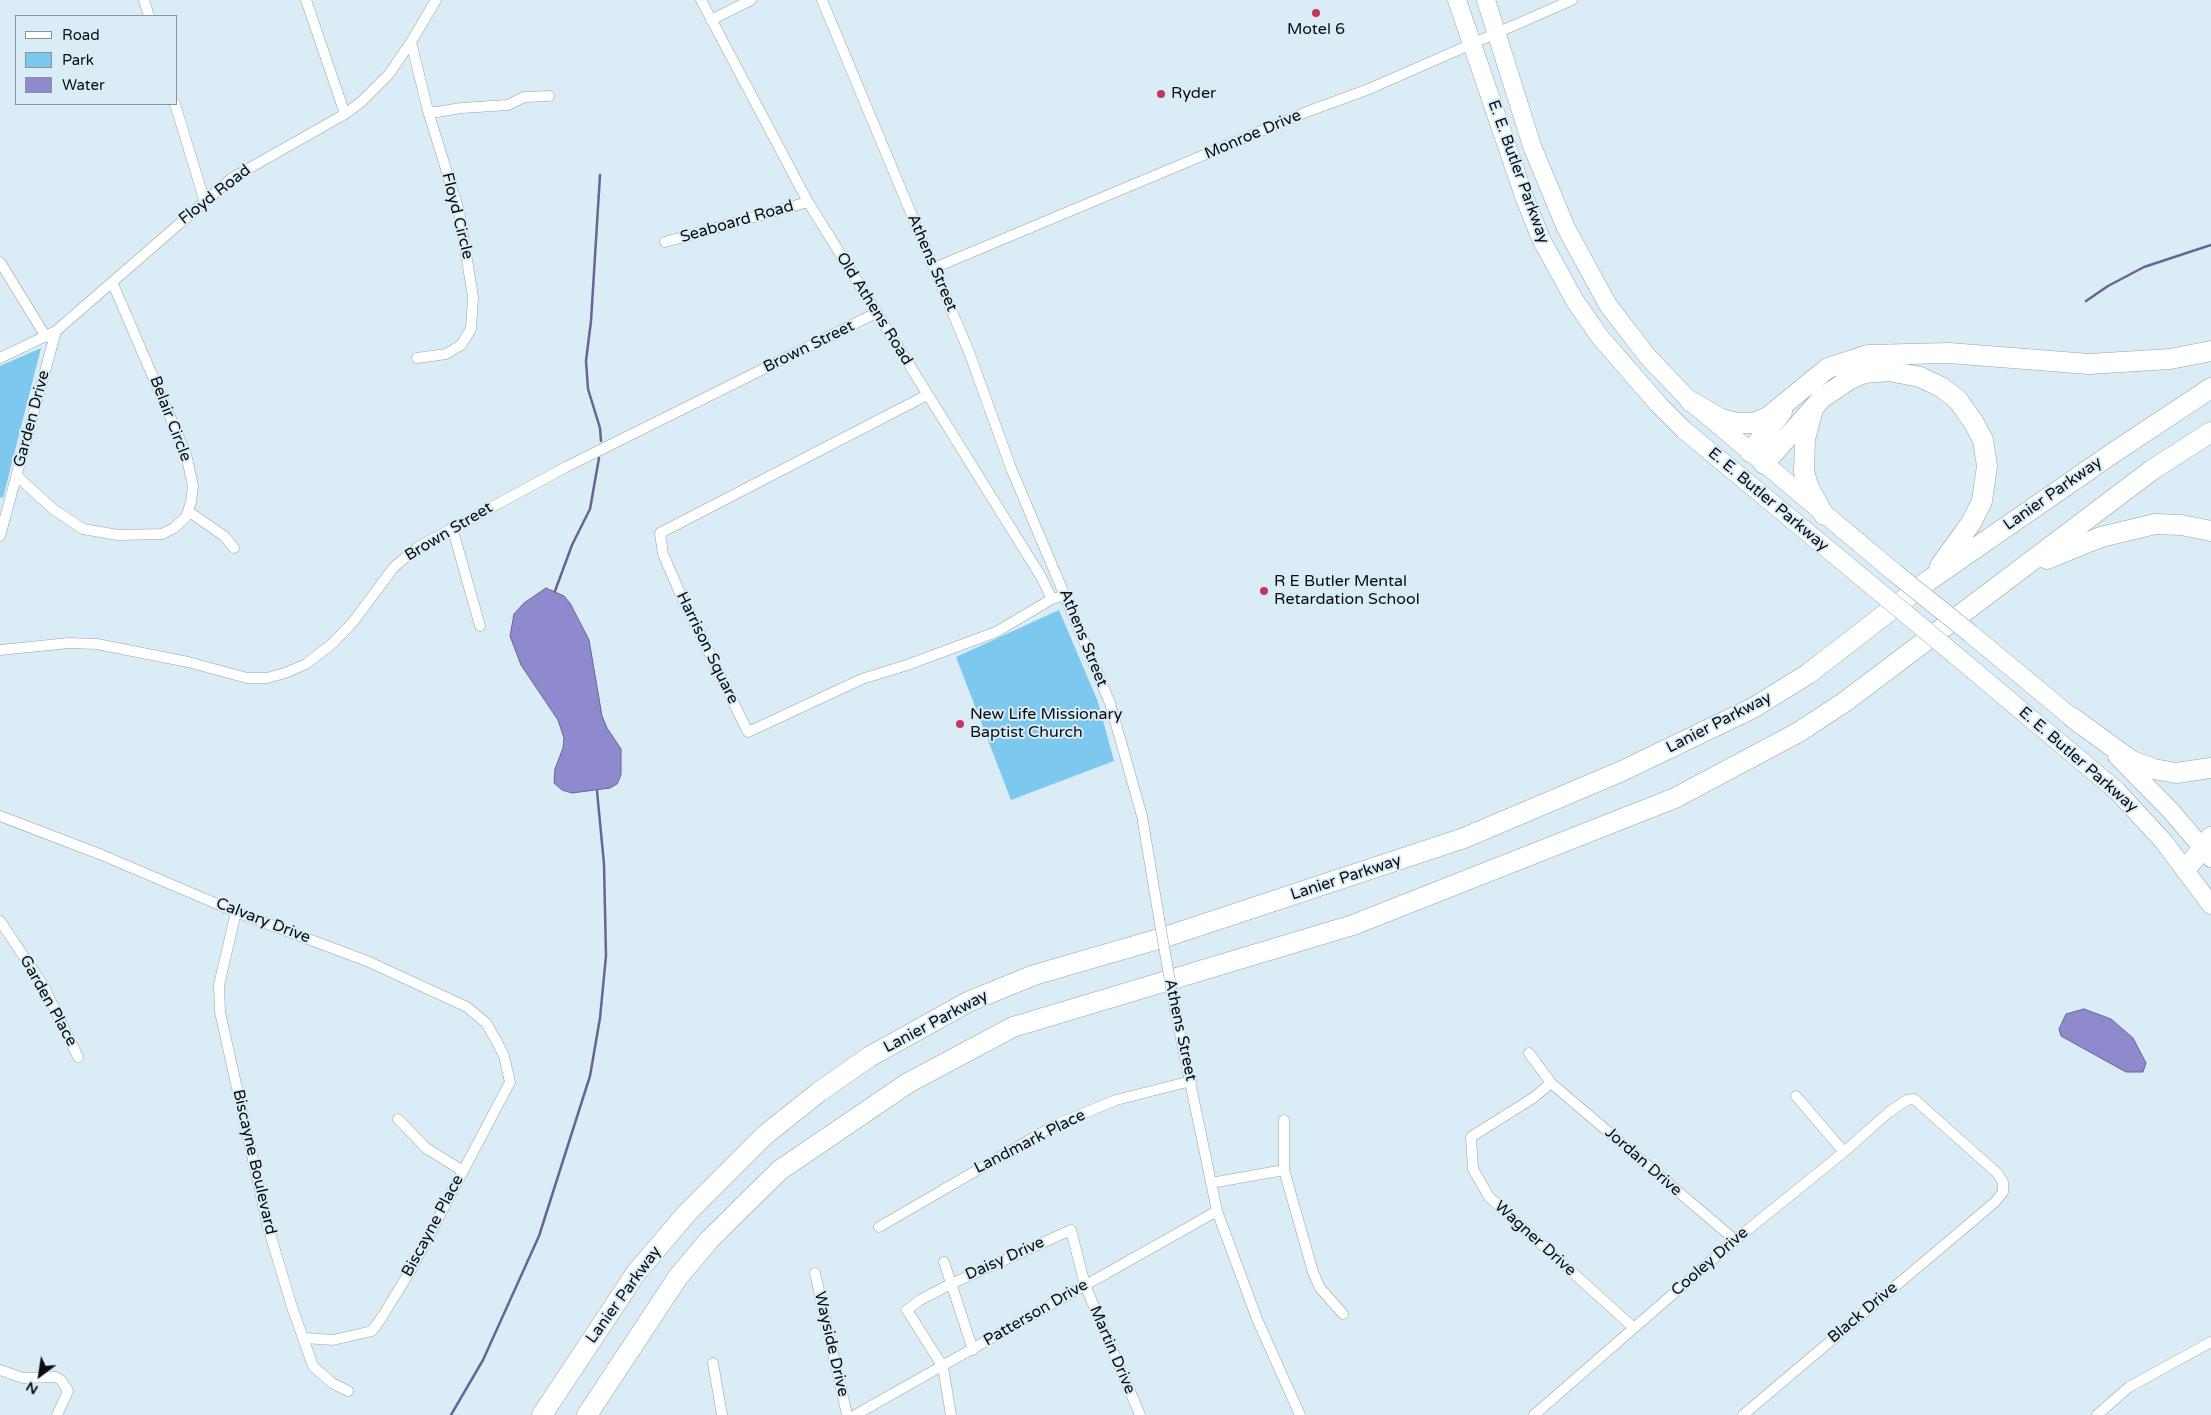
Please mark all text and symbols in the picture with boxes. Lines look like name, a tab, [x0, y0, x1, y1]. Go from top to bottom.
marker: Motel 6	[1310, 7, 1322, 19]
legend	[15, 15, 178, 105]
place label: Motel 6	[1287, 20, 1345, 40]
text: Road	[62, 26, 100, 44]
text: Park	[62, 51, 94, 69]
text: Water	[62, 76, 105, 94]
place label: Ryder	[1171, 84, 1216, 104]
marker: Ryder	[1155, 88, 1167, 100]
street label: E. E. Butler Parkway	[1483, 98, 1553, 246]
street label: Monroe Drive	[1202, 106, 1304, 164]
street label: Floyd Road	[175, 161, 255, 229]
street label: Floyd Circle	[437, 171, 477, 261]
street label: Seaboard Road	[678, 197, 796, 247]
street label: Athens Street	[903, 211, 961, 315]
street label: Old Athens Road	[832, 249, 916, 369]
street label: Brown Street	[760, 317, 858, 377]
street label: Garden Drive	[10, 368, 54, 470]
street label: Belair Circle	[145, 374, 195, 464]
street label: E. E. Butler Parkway	[1704, 444, 1832, 556]
street label: Lanier Parkway	[2000, 453, 2106, 535]
street label: Brown Street	[402, 498, 496, 566]
place label: R E Butler Mental Retardation School	[1274, 572, 1420, 610]
marker: R E Butler Mental Retardation School	[1258, 585, 1270, 597]
street label: Athens Street	[1055, 586, 1111, 690]
street label: Harrison Square	[672, 589, 742, 707]
street label: Lanier Parkway	[1663, 688, 1775, 758]
street label: E. E. Butler Parkway	[2015, 703, 2141, 817]
place label: New Life Missionary Baptist Church	[970, 705, 1122, 743]
marker: New Life Missionary Baptist Church	[954, 718, 966, 730]
street label: Lanier Parkway	[1288, 851, 1404, 905]
street label: Calvary Drive	[213, 894, 313, 948]
street label: Garden Place	[15, 952, 81, 1050]
street label: Athens Street	[1160, 977, 1200, 1083]
street label: Lanier Parkway	[881, 986, 991, 1058]
street label: Biscayne Boulevard	[228, 1088, 280, 1236]
street label: Landmark Place	[971, 1106, 1089, 1178]
street label: Jordan Drive	[1601, 1123, 1685, 1201]
street label: Biscayne Place	[398, 1172, 468, 1280]
street label: Wagner Drive	[1490, 1197, 1580, 1281]
street label: Cooley Drive	[1668, 1223, 1752, 1301]
street label: Daisy Drive	[962, 1233, 1048, 1285]
street label: Lanier Parkway	[582, 1243, 666, 1347]
street label: Patterson Drive	[980, 1275, 1092, 1351]
street label: Black Drive	[1824, 1278, 1902, 1348]
street label: Wayside Drive	[810, 1290, 852, 1398]
street label: Martin Drive	[1085, 1303, 1139, 1397]
north arrow	[15, 1350, 65, 1400]
text: N	[23, 1378, 41, 1398]

